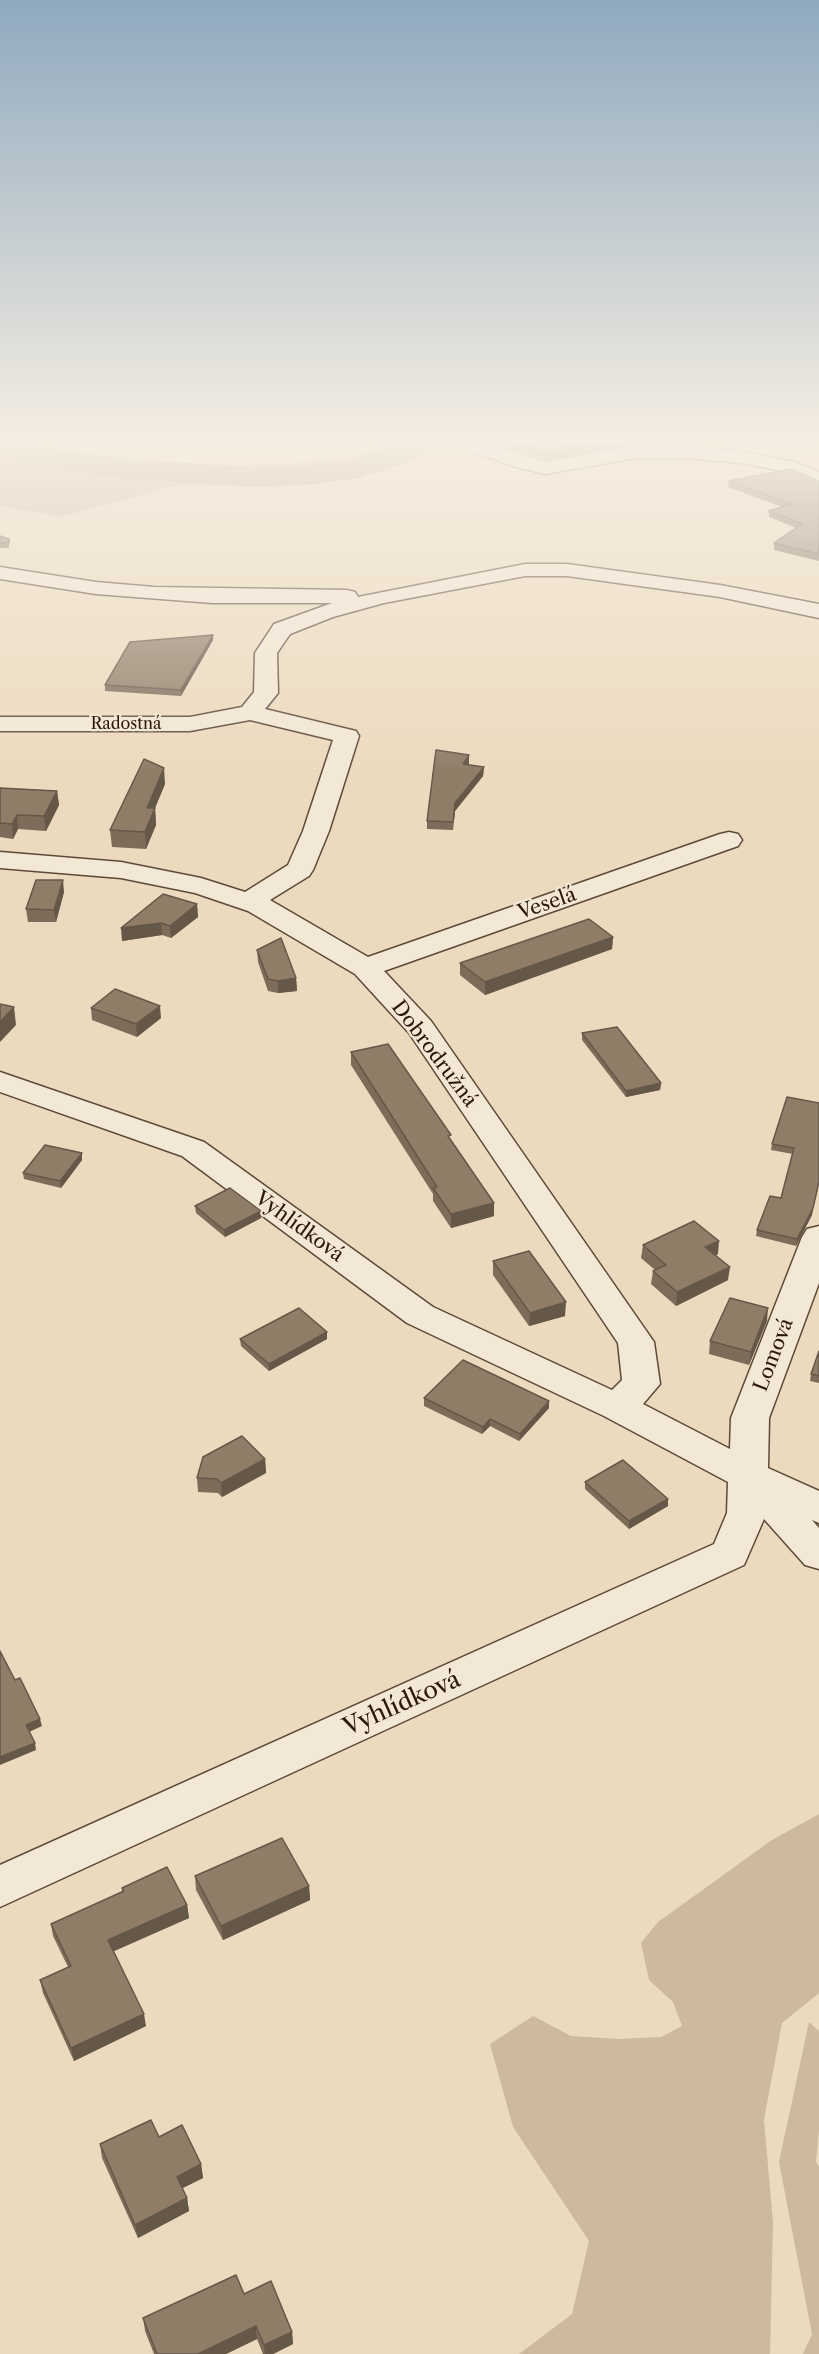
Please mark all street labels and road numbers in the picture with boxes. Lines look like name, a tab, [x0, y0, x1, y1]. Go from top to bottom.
street label: Radostná	[91, 714, 161, 734]
street label: Veselá	[515, 883, 579, 925]
street label: Dobrodružná	[386, 996, 482, 1112]
street label: Vyhlídková	[250, 1187, 348, 1267]
street label: Lomová	[749, 1315, 799, 1395]
street label: Vyhlídková	[339, 1665, 465, 1743]

